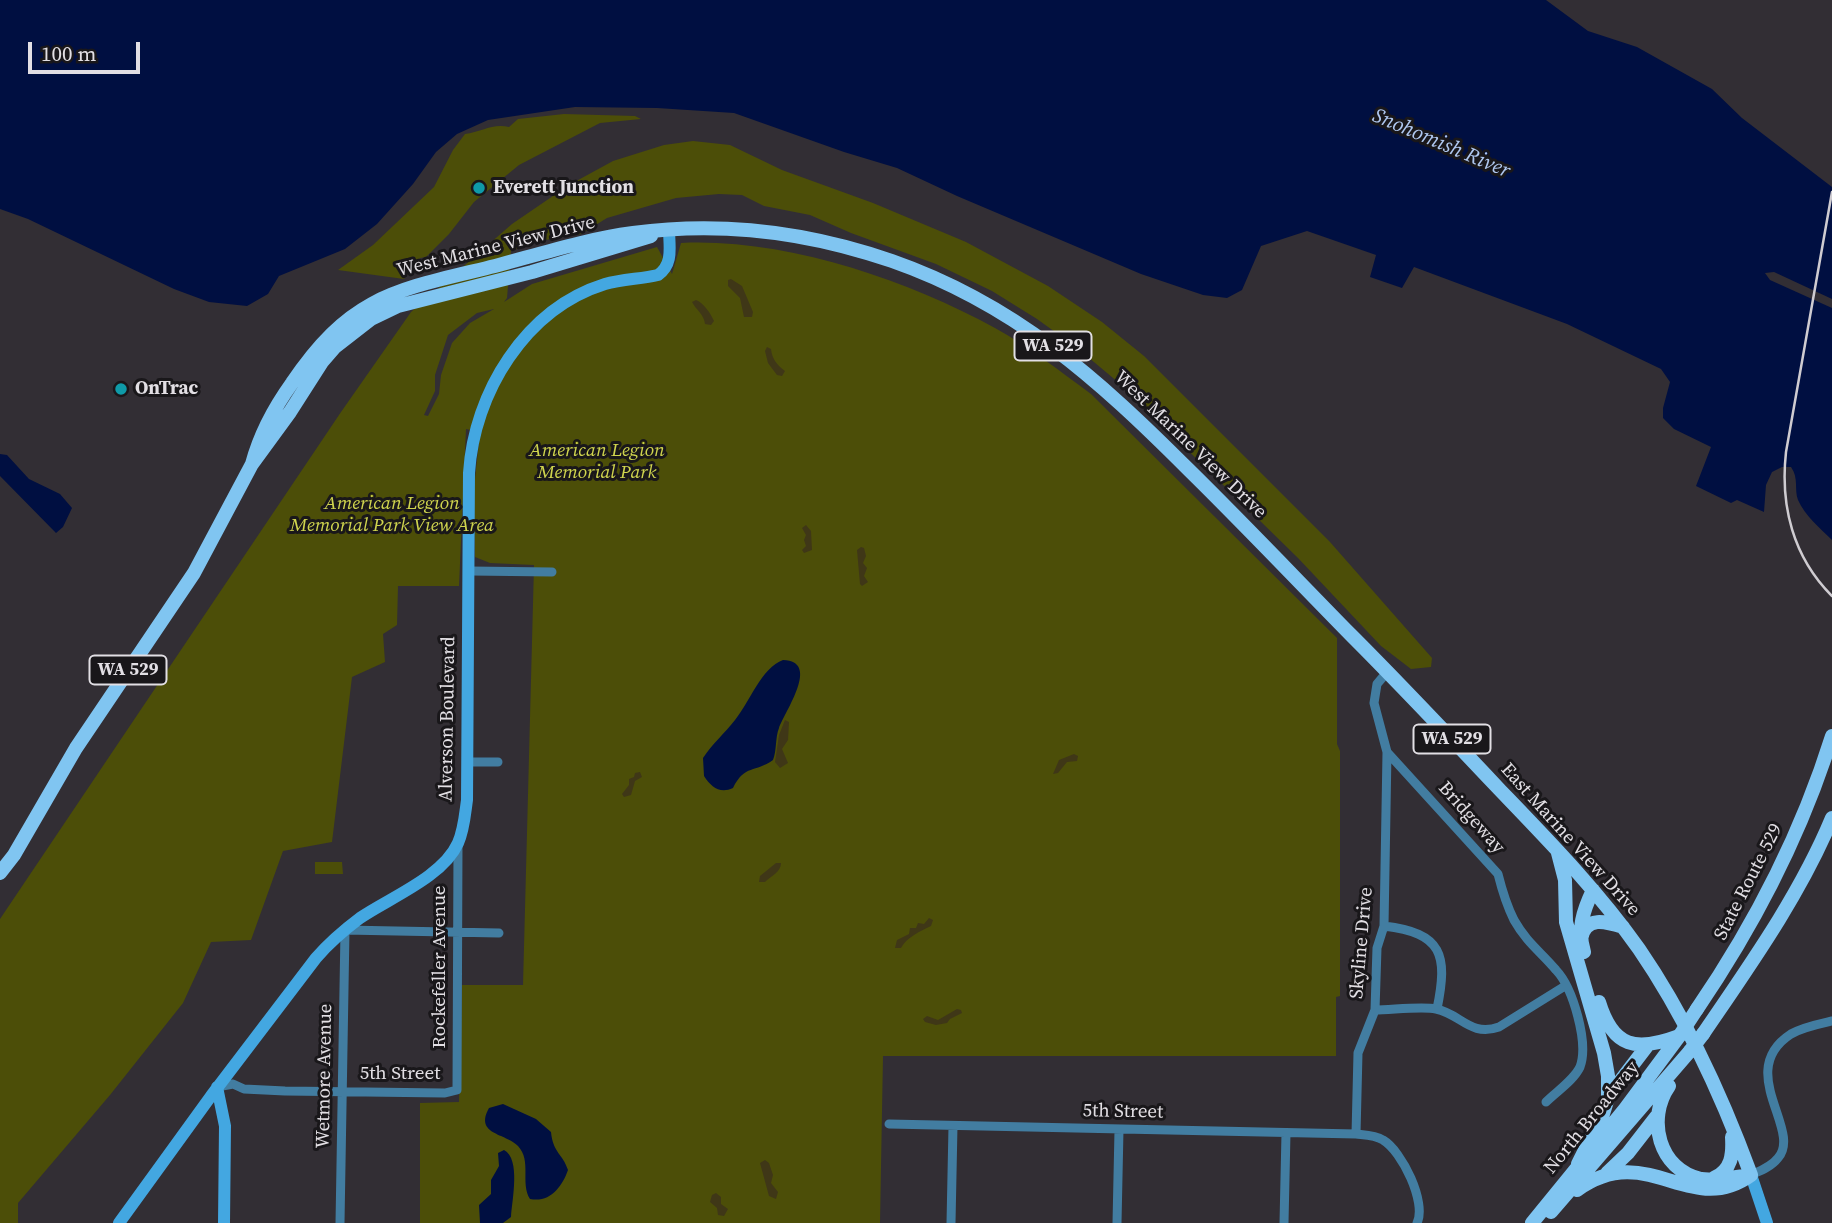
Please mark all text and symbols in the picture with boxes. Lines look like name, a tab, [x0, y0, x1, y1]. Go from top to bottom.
scale bar	[32, 28, 144, 72]
text: 100 m	[41, 39, 96, 68]
water label: Snohomish River	[1368, 104, 1514, 184]
place label: Everett Junction	[493, 177, 634, 199]
marker: Everett Junction	[471, 180, 487, 196]
street label: West Marine View Drive	[395, 211, 597, 283]
road number: WA 529	[1014, 332, 1092, 360]
street label: West Marine View Drive	[1109, 366, 1271, 524]
place label: OnTrac	[135, 378, 198, 400]
marker: OnTrac	[113, 381, 129, 397]
park label: American Legion Memorial Park	[529, 440, 665, 484]
park label: American Legion Memorial Park View Area	[290, 493, 494, 537]
street label: Alverson Boulevard	[435, 636, 461, 802]
road number: WA 529	[90, 656, 166, 684]
road number: WA 529	[1414, 724, 1490, 754]
street label: East Marine View Drive	[1495, 759, 1645, 921]
street label: Bridgeway	[1433, 777, 1509, 859]
street label: State Route 529	[1710, 820, 1788, 944]
street label: Rockefeller Avenue	[429, 886, 451, 1048]
street label: Skyline Drive	[1346, 886, 1378, 1000]
street label: Wetmore Avenue	[312, 1003, 338, 1149]
street label: North Broadway	[1540, 1057, 1644, 1179]
street label: 5th Street	[360, 1063, 440, 1085]
street label: 5th Street	[1082, 1100, 1164, 1124]

